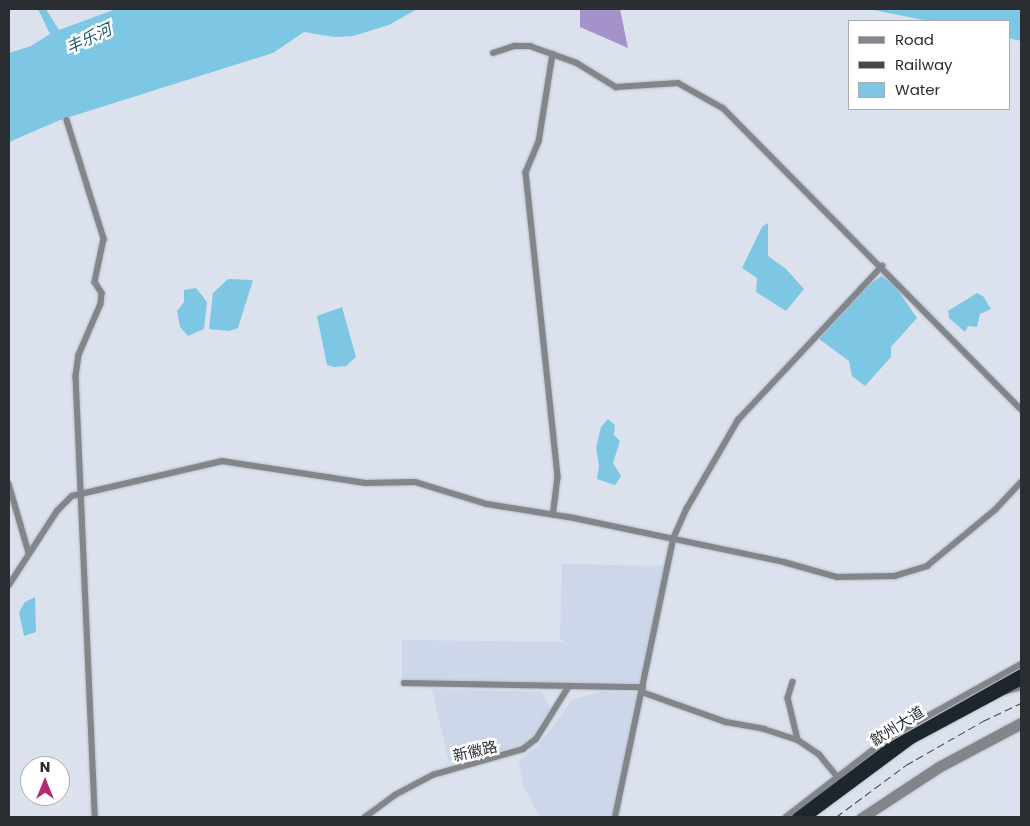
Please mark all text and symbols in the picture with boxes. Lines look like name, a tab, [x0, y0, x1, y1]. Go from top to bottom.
water label: 丰乐河	[63, 20, 115, 58]
legend	[848, 20, 1010, 110]
text: Road	[895, 29, 934, 50]
text: Railway	[895, 54, 953, 75]
text: Water	[895, 79, 940, 100]
street label: 歙州大道	[867, 702, 927, 750]
street label: 新徽路	[451, 737, 499, 765]
north arrow	[20, 756, 70, 806]
text: N	[40, 757, 50, 777]

